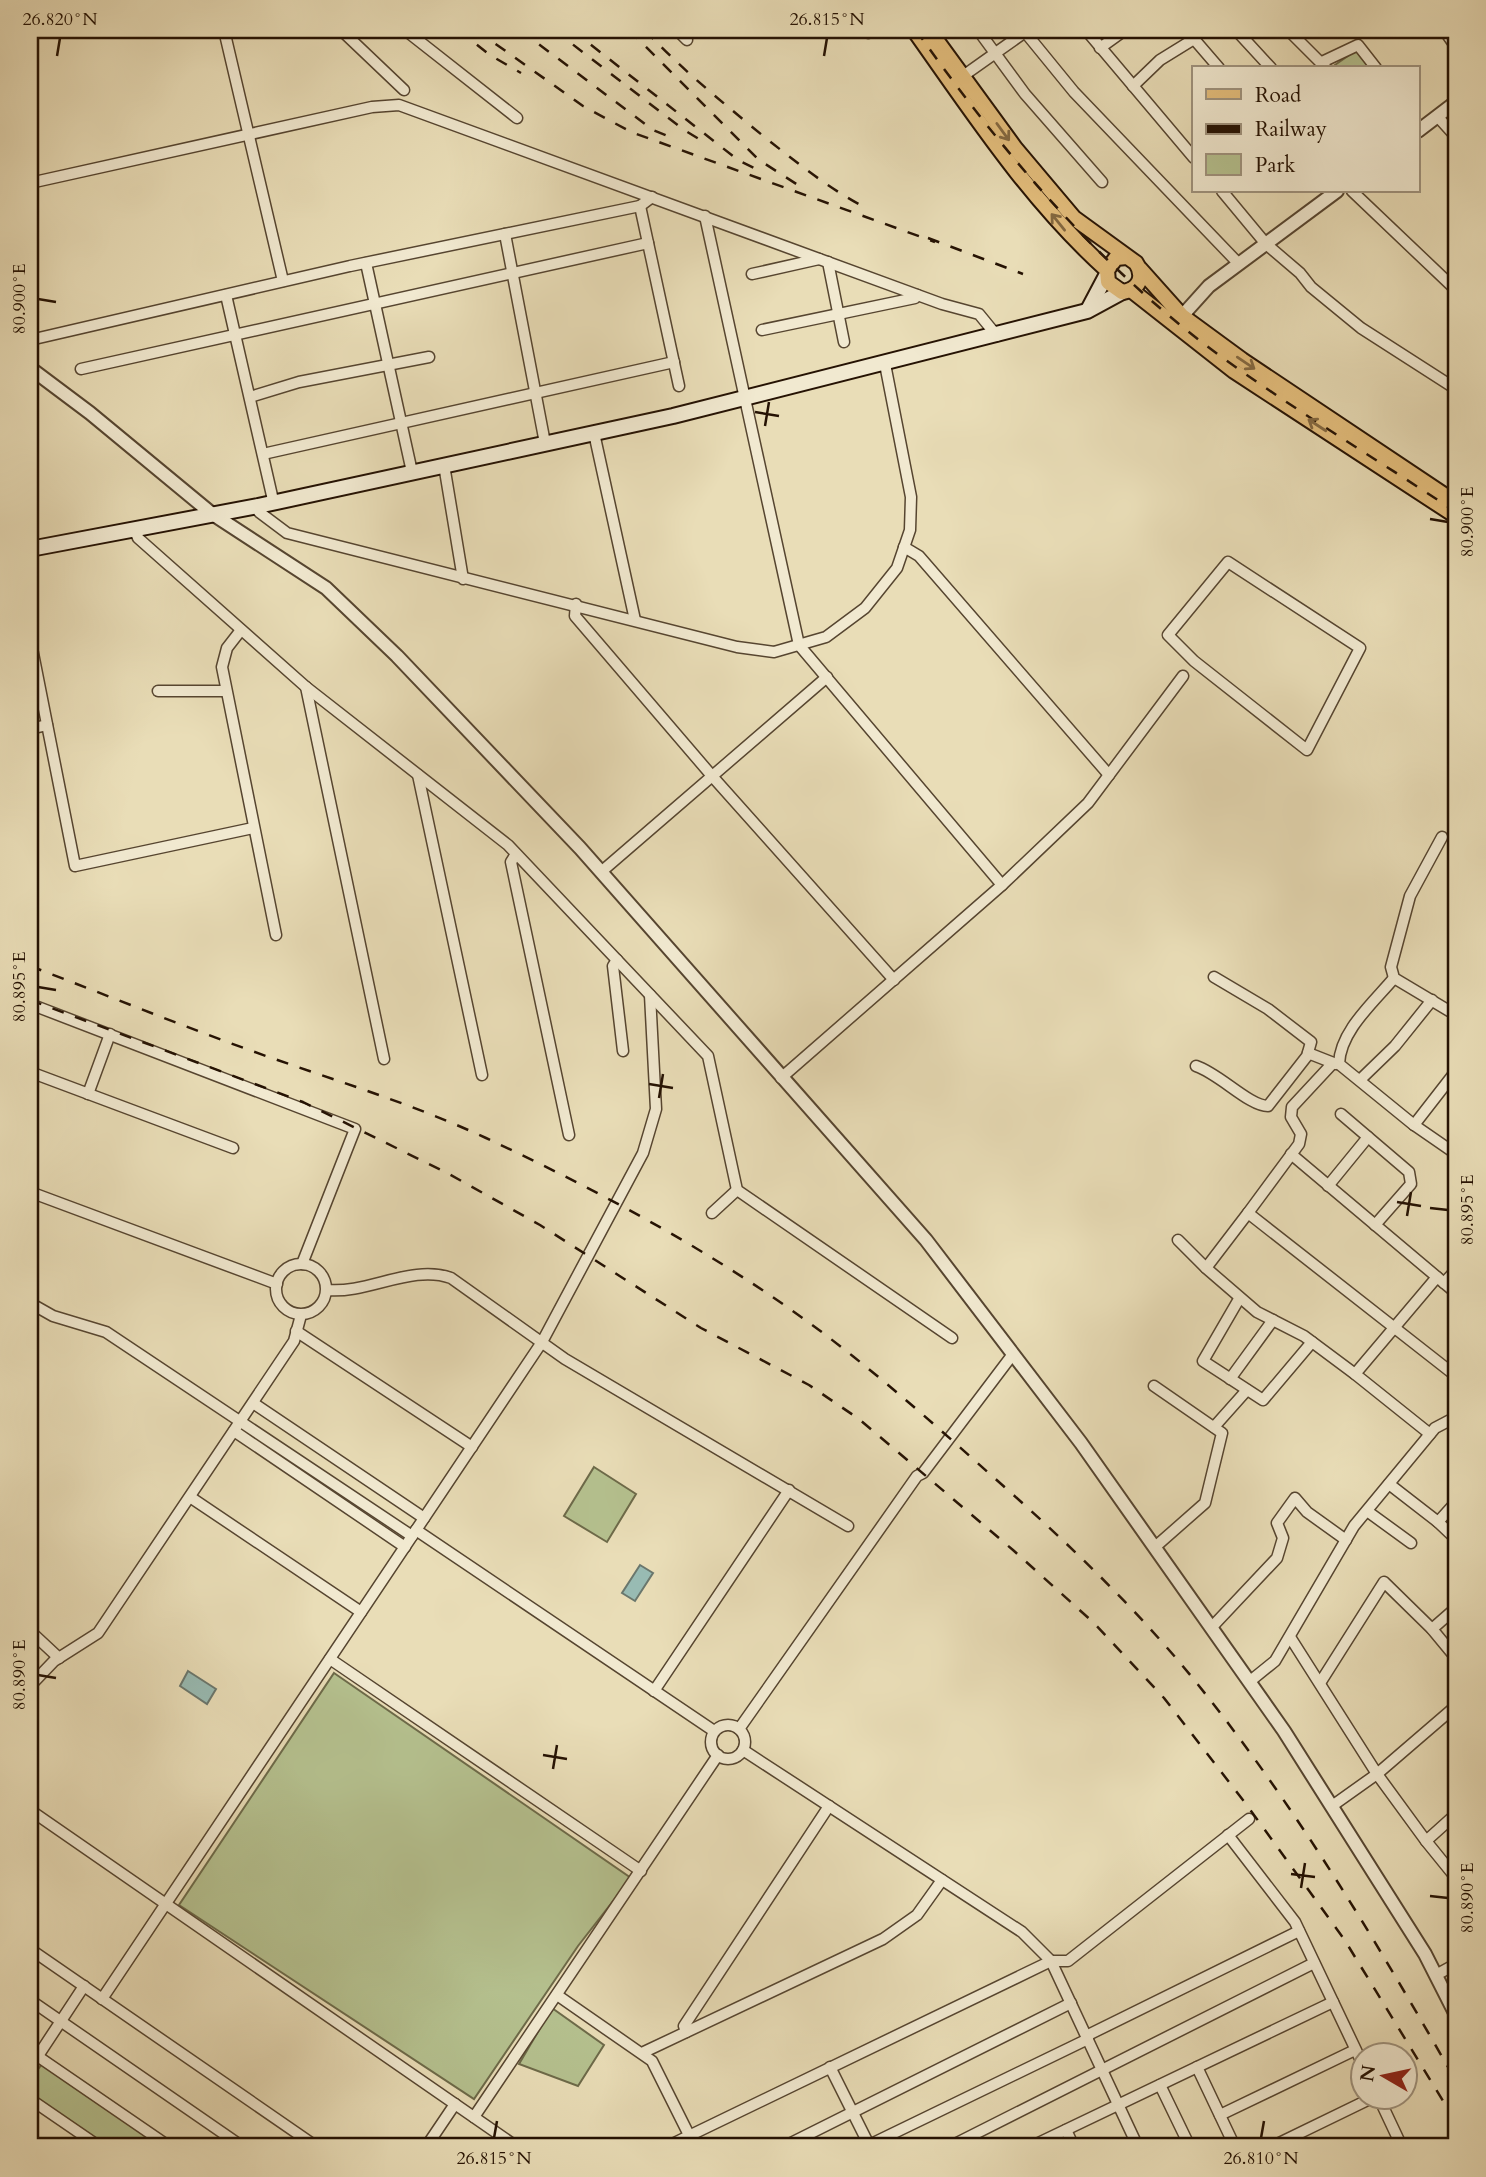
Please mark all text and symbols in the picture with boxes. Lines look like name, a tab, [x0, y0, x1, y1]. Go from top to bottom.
text: 26.820°N	[22, 7, 98, 32]
text: 26.815°N	[789, 7, 865, 32]
legend	[1192, 66, 1420, 192]
text: Road	[1255, 81, 1301, 110]
text: Railway	[1255, 115, 1327, 144]
one-way arrow	[995, 122, 1010, 141]
text: Park	[1255, 151, 1296, 180]
one-way arrow	[1050, 213, 1066, 231]
text: 80.900°E	[7, 264, 32, 335]
one-way arrow	[1236, 355, 1255, 370]
one-way arrow	[1308, 418, 1327, 433]
text: 80.900°E	[1455, 487, 1480, 558]
text: 80.895°E	[7, 952, 32, 1023]
text: 80.895°E	[1455, 1175, 1480, 1246]
text: 80.890°E	[7, 1640, 32, 1711]
text: 80.890°E	[1455, 1863, 1480, 1934]
north arrow	[1350, 2040, 1420, 2110]
text: N	[1354, 2063, 1382, 2084]
text: 26.815°N	[456, 2146, 532, 2171]
text: 26.810°N	[1223, 2146, 1299, 2171]

